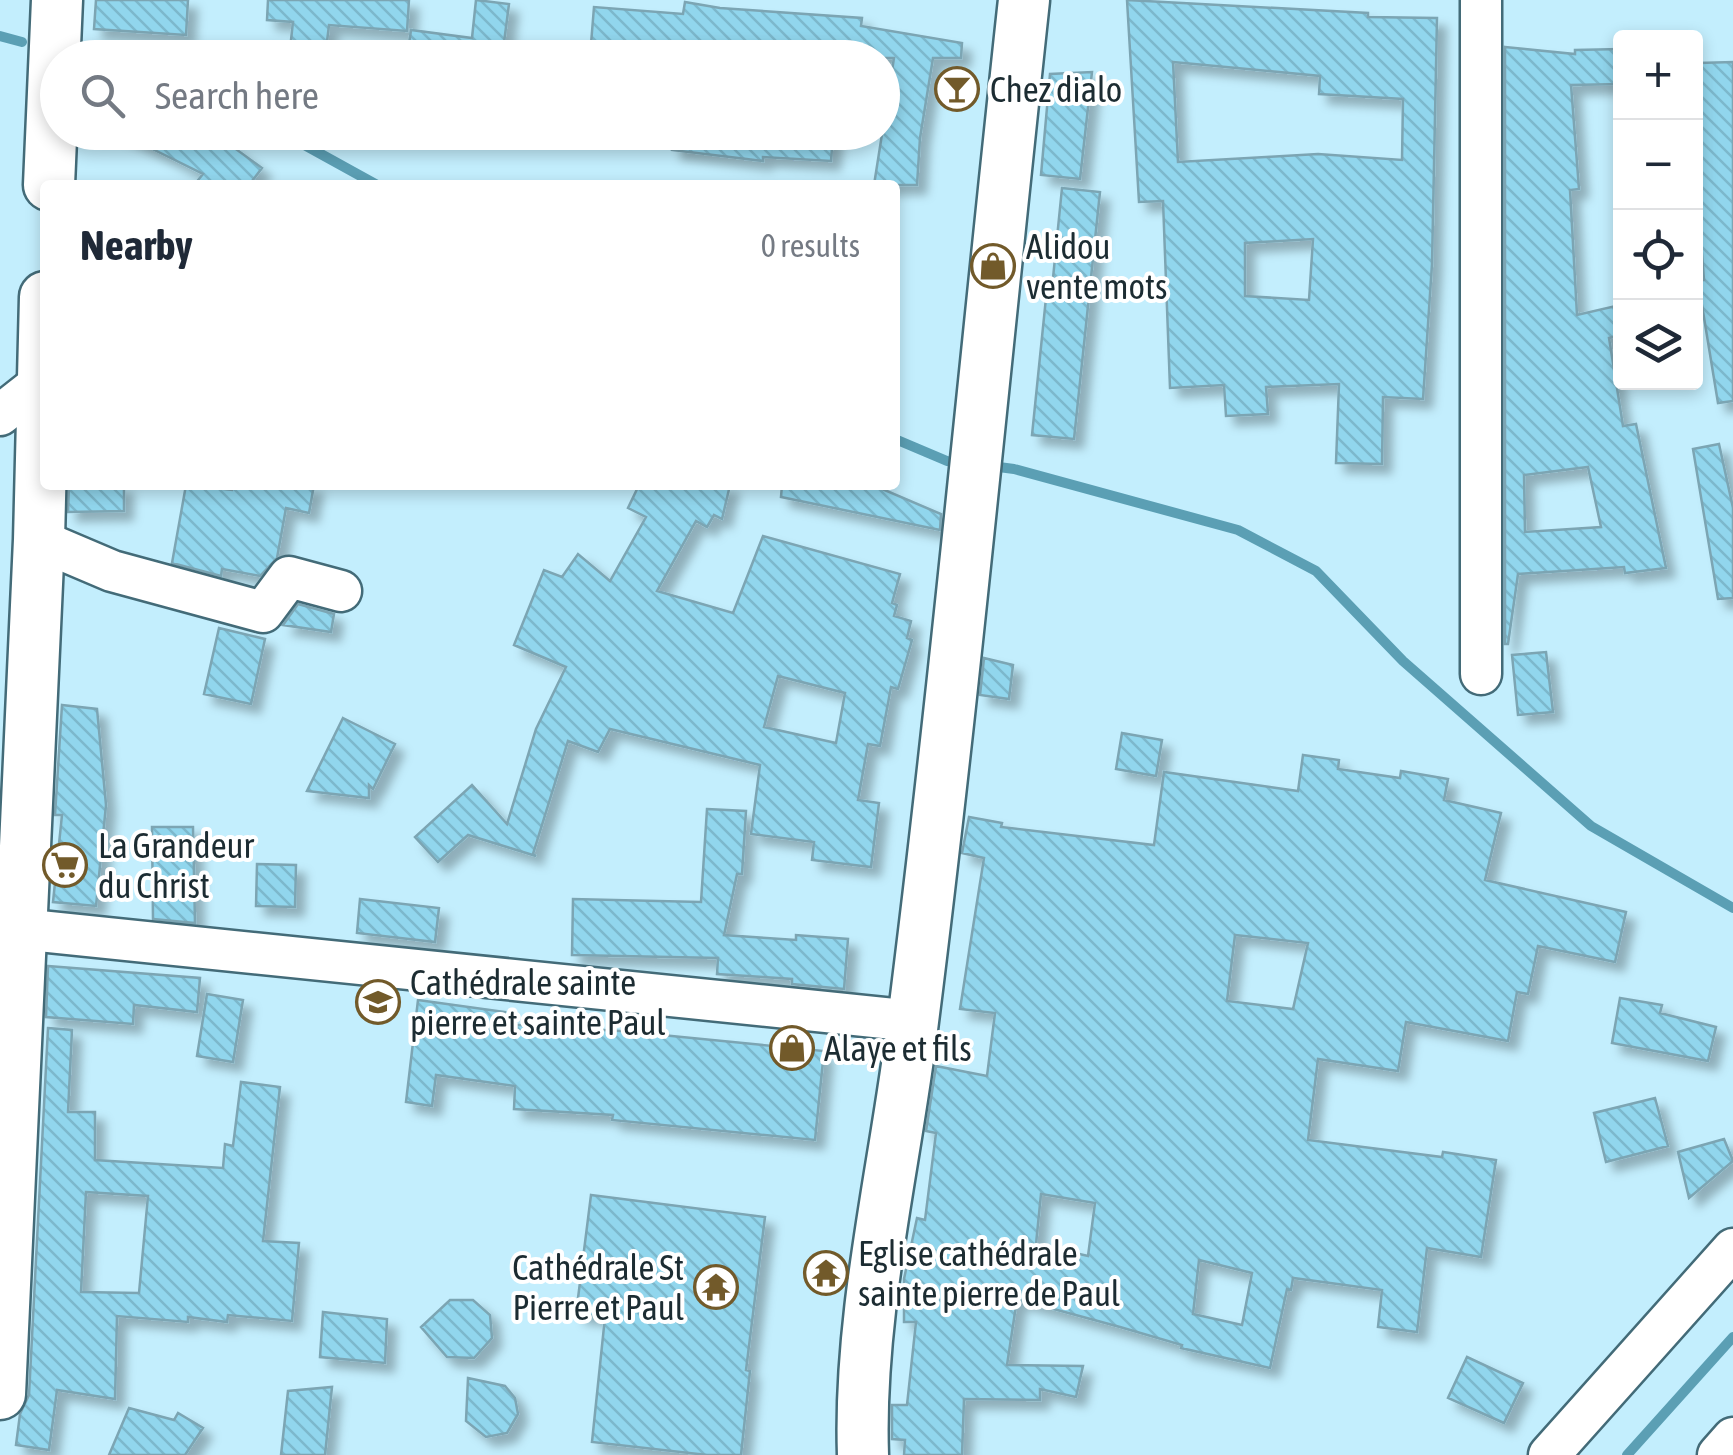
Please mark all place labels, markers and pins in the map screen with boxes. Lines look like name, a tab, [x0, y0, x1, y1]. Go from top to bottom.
bar icon: Chez dialo	[934, 66, 980, 112]
place label: Chez dialo	[990, 69, 1122, 109]
place label: Alidou vente mots	[1026, 226, 1167, 306]
shop icon: Alidou vente mots	[970, 243, 1016, 289]
place label: La Grandeur du Christ	[98, 825, 254, 905]
supermarket icon: La Grandeur du Christ	[42, 842, 88, 888]
place label: Cathédrale sainte pierre et sainte Paul	[410, 962, 666, 1042]
school or university icon: Cathédrale sainte pierre et sainte Paul	[355, 979, 401, 1025]
shop icon: Alaye et fils	[769, 1025, 815, 1071]
place label: Alaye et fils	[824, 1028, 972, 1068]
place label: Eglise cathédrale sainte pierre de Paul	[858, 1233, 1120, 1313]
place label: Cathédrale St Pierre et Paul	[512, 1247, 684, 1327]
temple icon: Eglise cathédrale sainte pierre de Paul	[803, 1250, 849, 1296]
temple icon: Cathédrale St Pierre et Paul	[693, 1264, 739, 1310]

